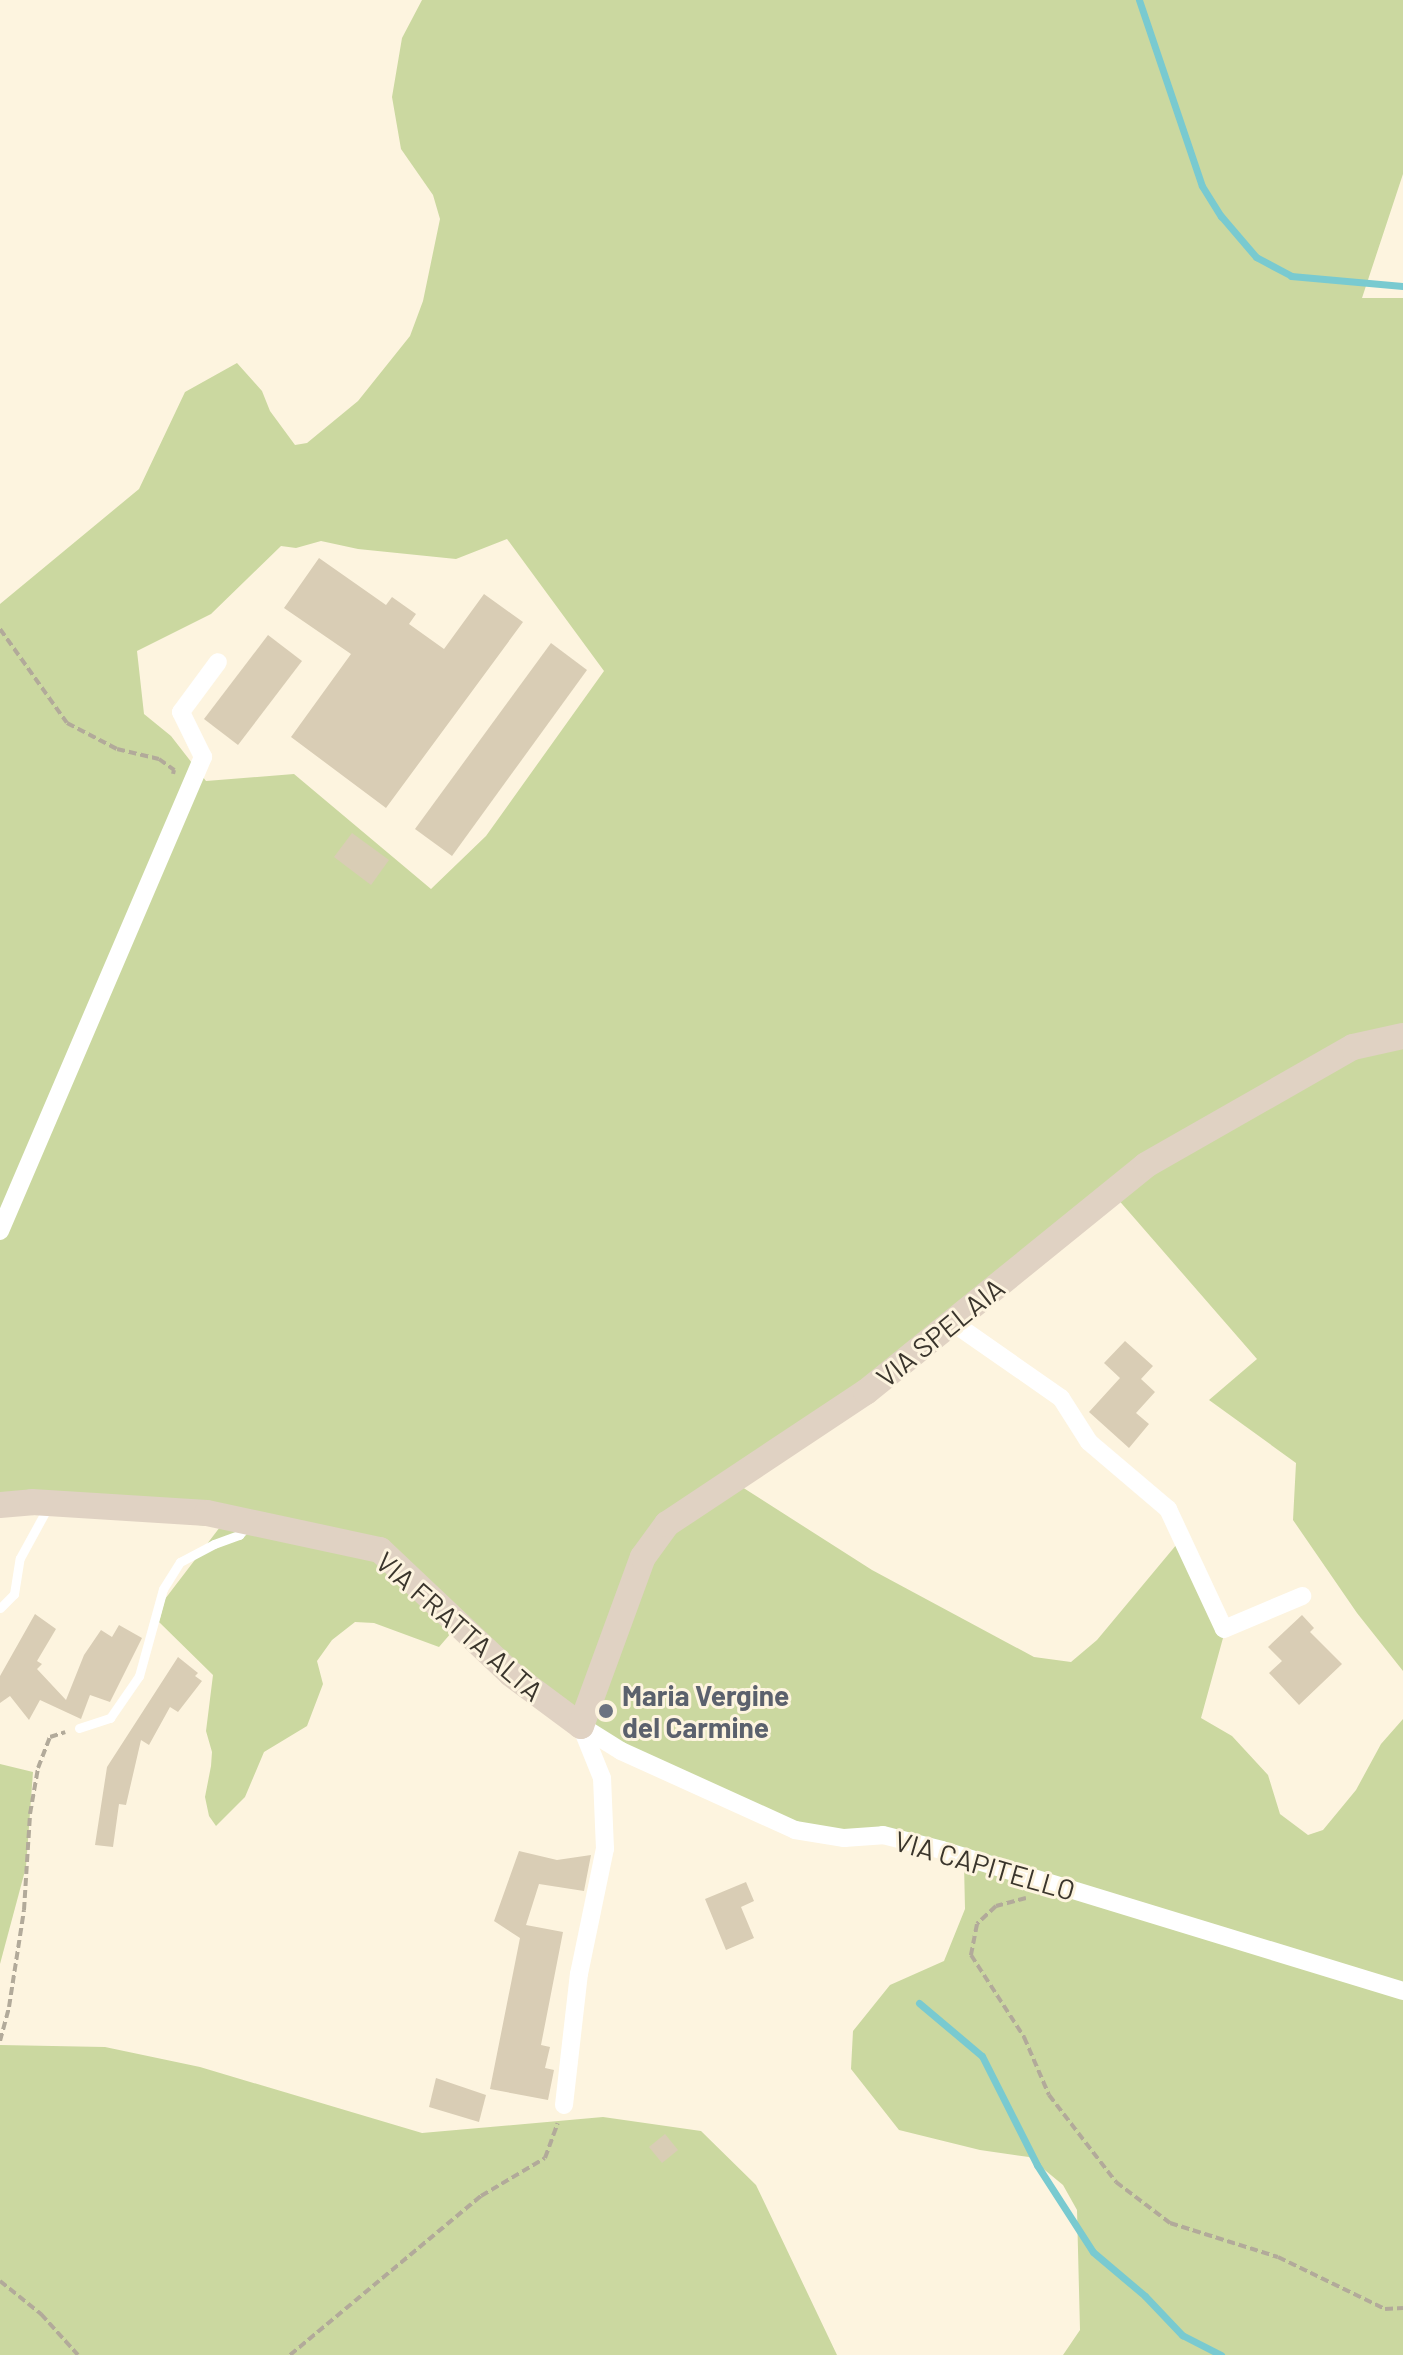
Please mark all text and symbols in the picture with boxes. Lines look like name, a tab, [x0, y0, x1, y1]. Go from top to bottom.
street label: VIA SPELAIA	[869, 1270, 1011, 1394]
street label: VIA FRATTA ALTA	[370, 1544, 550, 1708]
place label: Maria Vergine del Carmine	[622, 1678, 789, 1744]
marker: Maria Vergine del Carmine	[597, 1702, 615, 1720]
street label: VIA CAPITELLO	[891, 1823, 1079, 1907]

